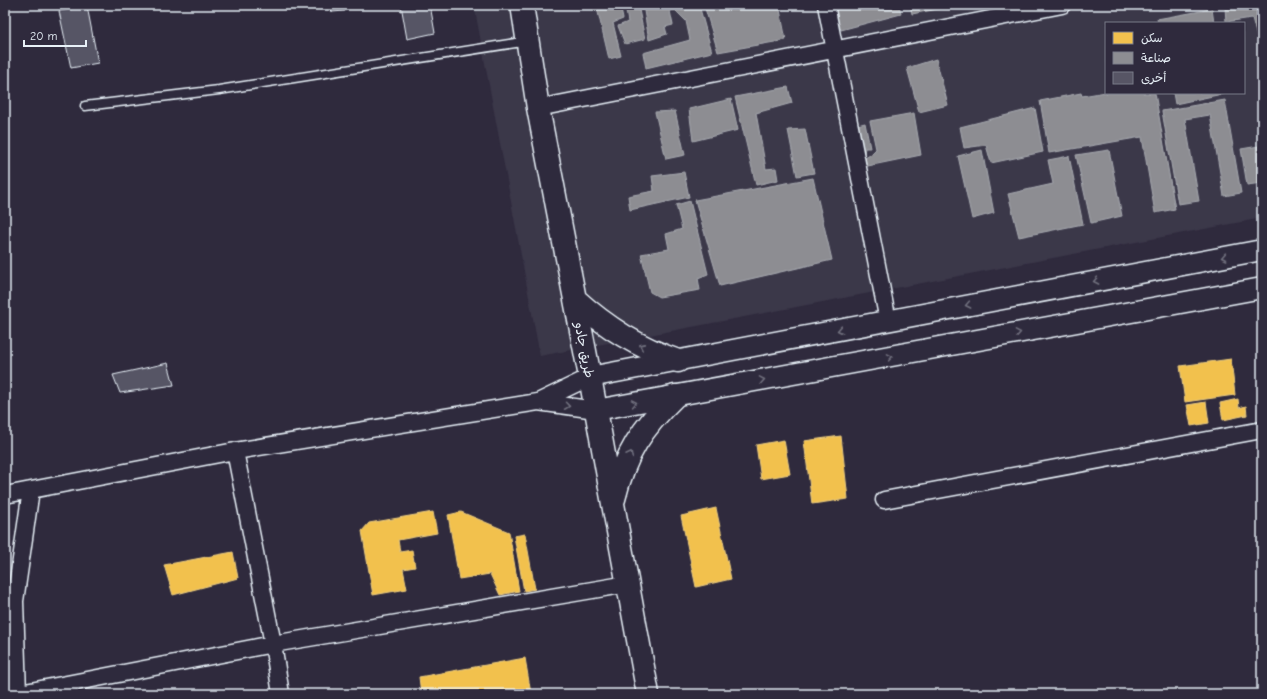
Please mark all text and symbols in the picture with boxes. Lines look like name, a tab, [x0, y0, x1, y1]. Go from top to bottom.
scale bar	[24, 22, 86, 48]
legend	[1105, 22, 1245, 94]
text: 20 m	[30, 29, 58, 43]
text: سكن	[1141, 31, 1163, 45]
text: صناعة	[1141, 51, 1171, 65]
text: أخرى	[1141, 71, 1166, 85]
one-way arrow	[1221, 252, 1227, 261]
one-way arrow	[1093, 277, 1099, 285]
one-way arrow	[965, 301, 971, 309]
street label: طريق جادو	[571, 320, 597, 379]
one-way arrow	[837, 325, 844, 333]
one-way arrow	[1015, 329, 1021, 338]
one-way arrow	[639, 343, 647, 351]
one-way arrow	[887, 353, 893, 361]
one-way arrow	[759, 376, 765, 385]
one-way arrow	[631, 399, 637, 408]
one-way arrow	[564, 401, 570, 410]
one-way arrow	[625, 451, 632, 458]

